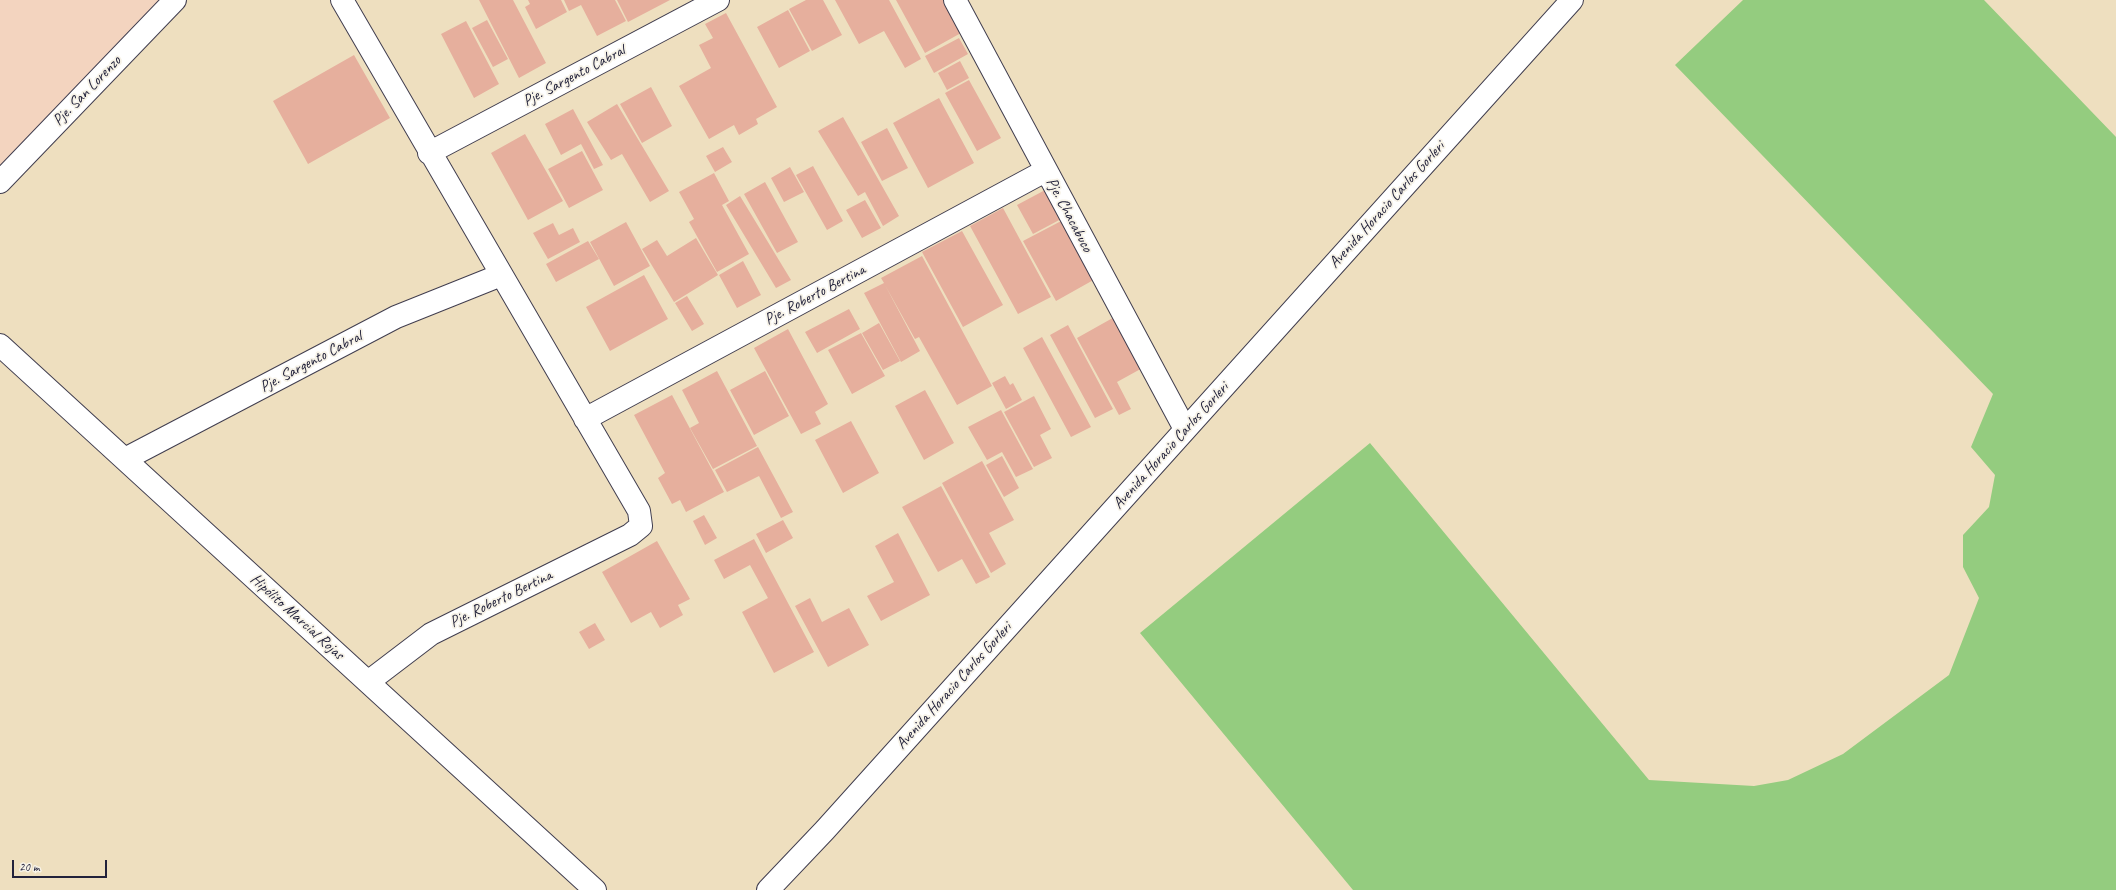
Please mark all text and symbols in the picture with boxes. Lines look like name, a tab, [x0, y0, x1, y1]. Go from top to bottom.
street label: Pje. Sargento Cabral	[520, 41, 628, 111]
street label: Pje. San Lorenzo	[49, 52, 125, 130]
street label: Avenida Horacio Carlos Gorleri	[1325, 138, 1449, 272]
street label: Pje. Chacabuco	[1041, 175, 1097, 255]
street label: Pje. Roberto Bertina	[761, 260, 869, 330]
street label: Pje. Sargento Cabral	[257, 327, 365, 397]
street label: Avenida Horacio Carlos Gorleri	[1109, 379, 1233, 513]
street label: Pje. Roberto Bertina	[447, 566, 555, 632]
street label: Hipólito Marcial Rojas	[246, 570, 348, 664]
street label: Avenida Horacio Carlos Gorleri	[892, 619, 1016, 753]
scale bar	[14, 852, 109, 878]
text: 20 m	[19, 859, 39, 875]

